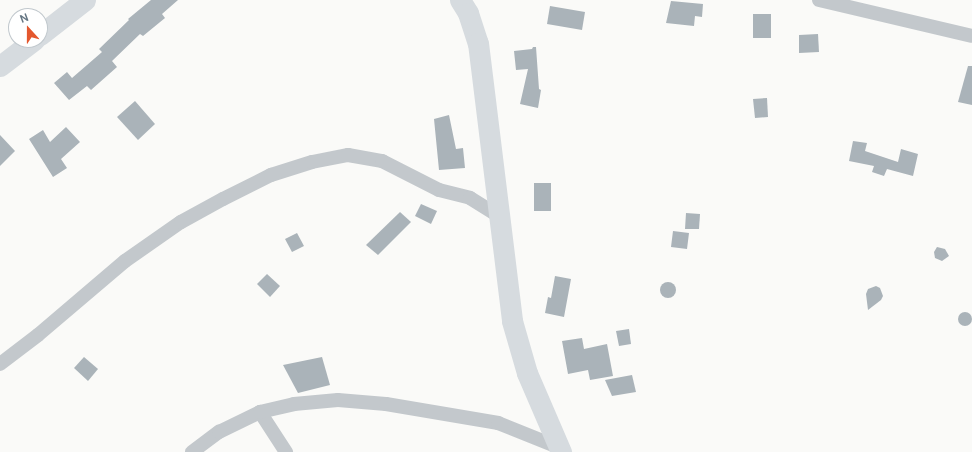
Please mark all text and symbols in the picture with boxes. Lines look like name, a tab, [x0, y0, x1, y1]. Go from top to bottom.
north arrow	[8, 8, 48, 48]
text: N	[18, 10, 30, 26]

